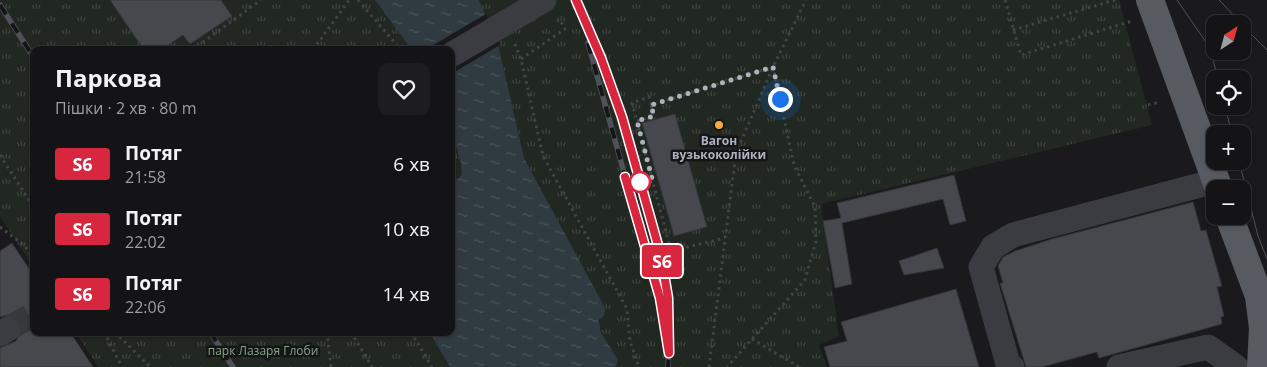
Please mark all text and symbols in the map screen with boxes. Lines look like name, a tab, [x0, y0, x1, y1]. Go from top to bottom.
north arrow	[1206, 15, 1251, 60]
map controls	[1206, 15, 1251, 225]
text: Паркова	[55, 61, 162, 94]
button: heart	[378, 63, 430, 115]
button: locate	[1206, 70, 1251, 115]
your location	[768, 87, 793, 112]
text: Пішки · 2 хв · 80 m	[55, 97, 197, 119]
marker: Вагон вузькоколійки	[713, 119, 725, 131]
button: +	[1206, 125, 1251, 170]
place label: Вагон вузькоколійки	[672, 132, 766, 163]
text: Потяг	[125, 140, 182, 166]
text: 6 хв	[393, 151, 430, 177]
text: S6	[72, 152, 93, 176]
text: 21:58	[125, 166, 166, 188]
unlabelled marker	[629, 171, 651, 193]
button: −	[1206, 180, 1251, 225]
text: Потяг	[125, 205, 182, 231]
text: 10 хв	[382, 216, 430, 242]
text: S6	[72, 217, 93, 241]
text: 22:02	[125, 231, 166, 253]
line badge: S6	[640, 245, 684, 277]
text: S6	[652, 249, 672, 273]
text: Потяг	[125, 270, 182, 296]
text: 14 хв	[382, 281, 430, 307]
text: S6	[72, 282, 93, 306]
text: 22:06	[125, 296, 166, 318]
park label: парк Лазаря Глоби	[208, 342, 318, 359]

